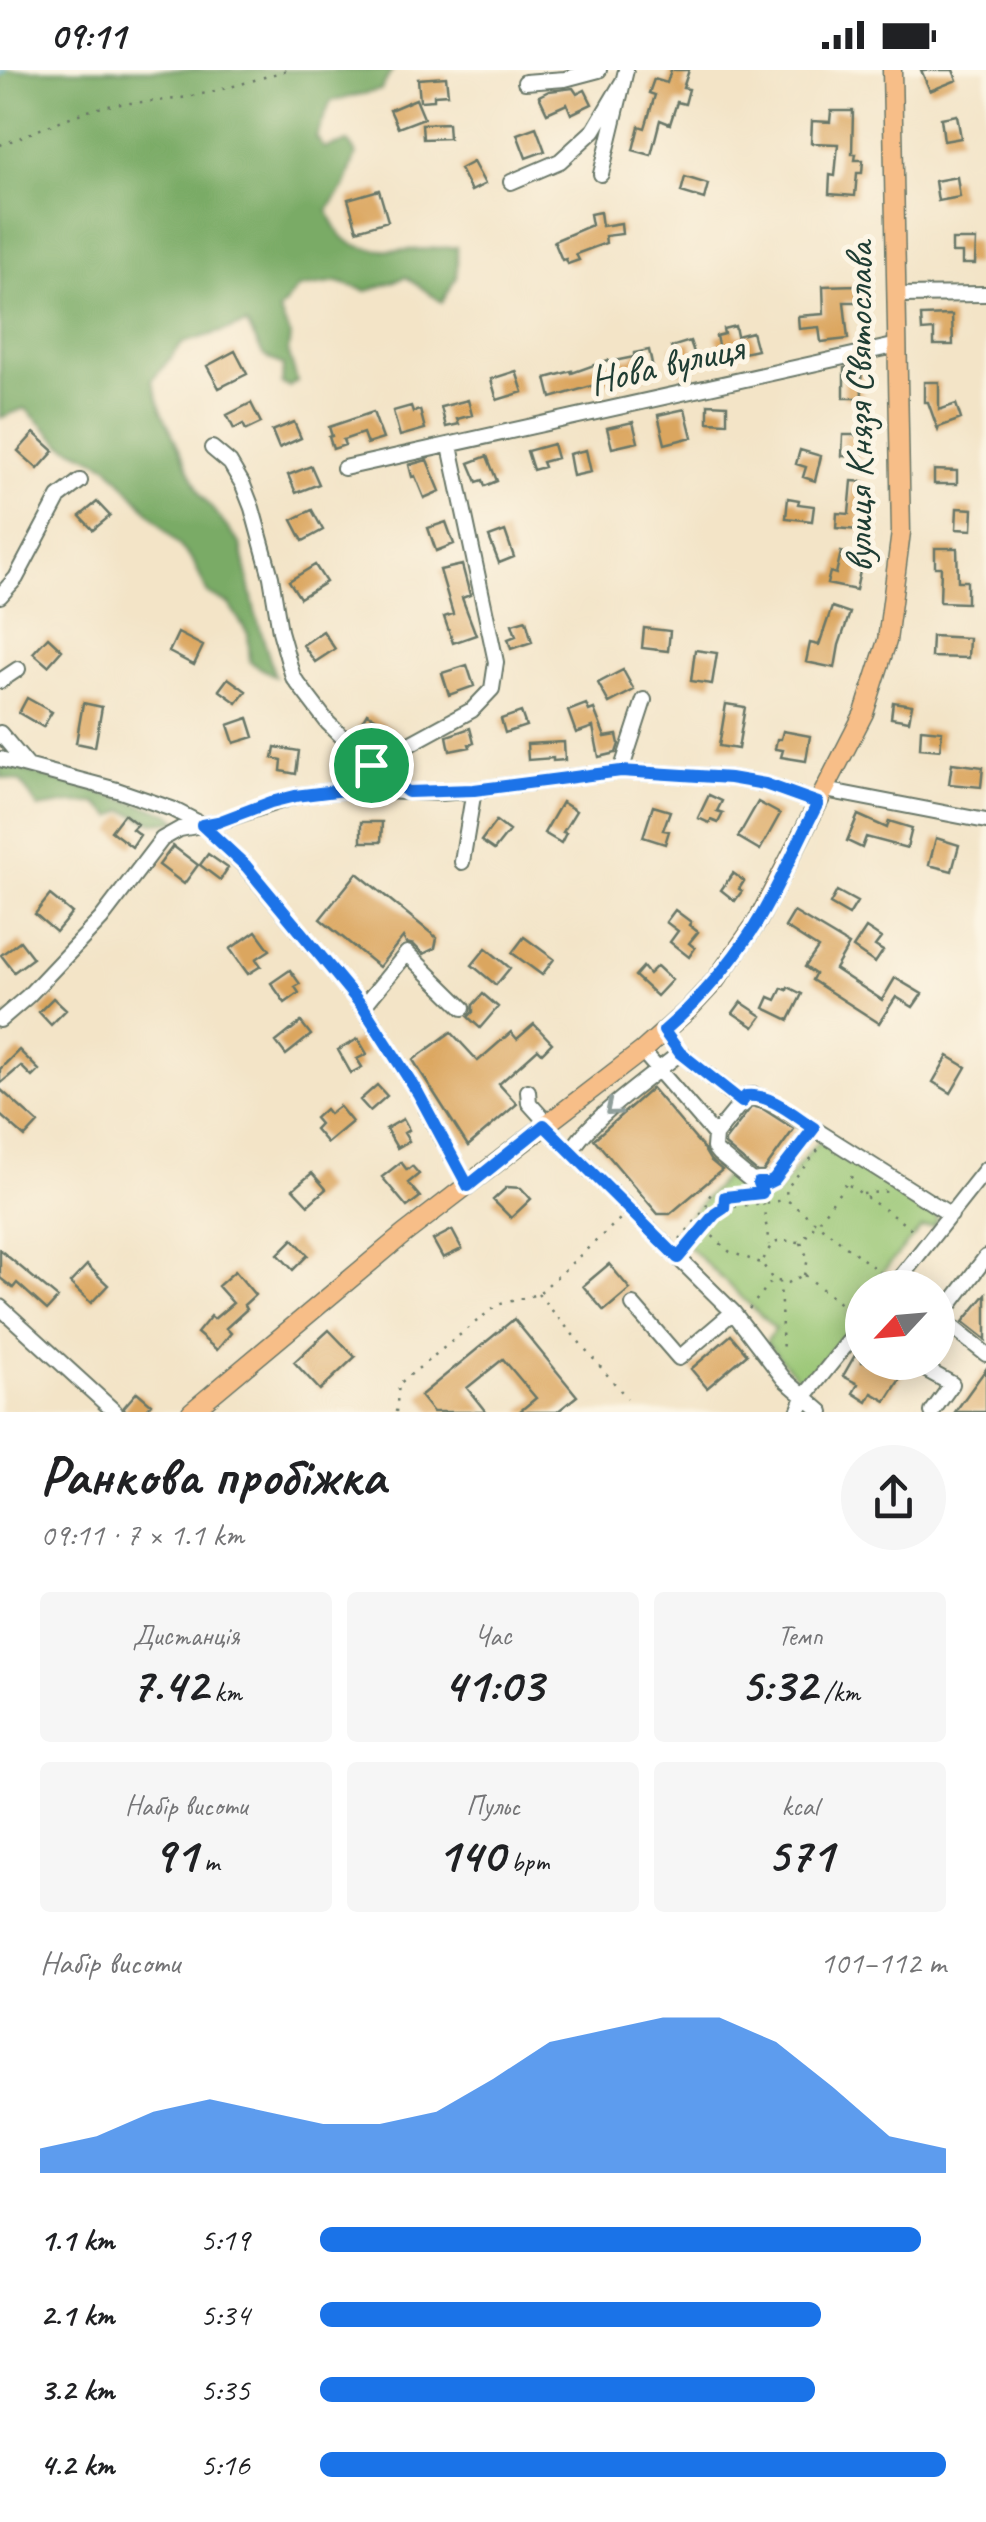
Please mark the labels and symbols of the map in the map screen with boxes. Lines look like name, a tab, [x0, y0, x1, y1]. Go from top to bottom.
street label: вулиця Князя Святослава	[834, 238, 884, 572]
street label: Нова вулиця	[584, 321, 750, 406]
pin	[329, 723, 414, 808]
one-way arrow	[606, 1097, 624, 1115]
north arrow	[845, 1270, 955, 1380]

